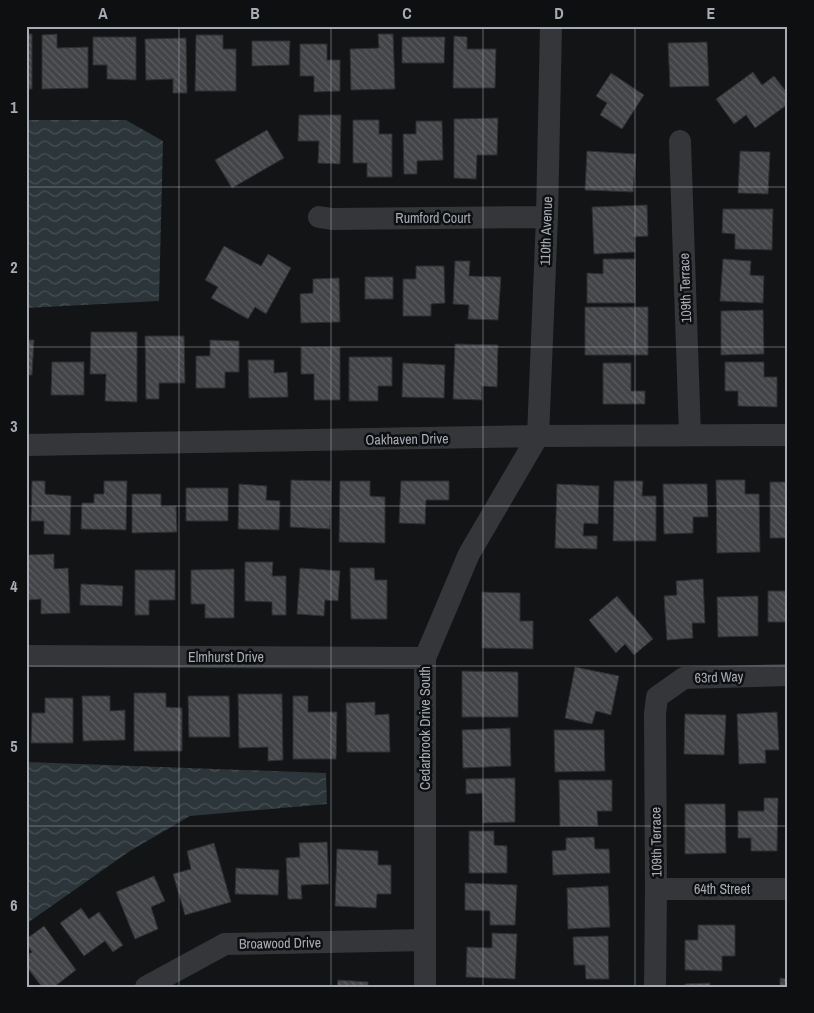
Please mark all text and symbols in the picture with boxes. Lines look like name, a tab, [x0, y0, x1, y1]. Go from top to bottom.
text: A	[98, 2, 108, 24]
text: B	[250, 2, 260, 24]
text: C	[402, 2, 412, 24]
text: D	[554, 2, 564, 24]
text: E	[707, 2, 716, 24]
text: 1	[10, 96, 18, 118]
street label: 110th Avenue	[536, 196, 556, 266]
street label: Rumford Court	[395, 209, 471, 227]
street label: 109th Terrace	[675, 253, 695, 323]
text: 2	[10, 256, 18, 278]
text: 3	[10, 415, 18, 437]
street label: Oakhaven Drive	[365, 429, 449, 449]
text: 4	[10, 575, 18, 597]
street label: Elmhurst Drive	[188, 648, 264, 666]
street label: Cedarbrook Drive South	[416, 666, 434, 790]
street label: 63rd Way	[694, 667, 744, 687]
text: 5	[10, 735, 18, 757]
street label: 109th Terrace	[646, 807, 666, 877]
street label: 64th Street	[694, 880, 750, 898]
text: 6	[10, 894, 18, 916]
street label: Broawood Drive	[239, 933, 321, 953]

